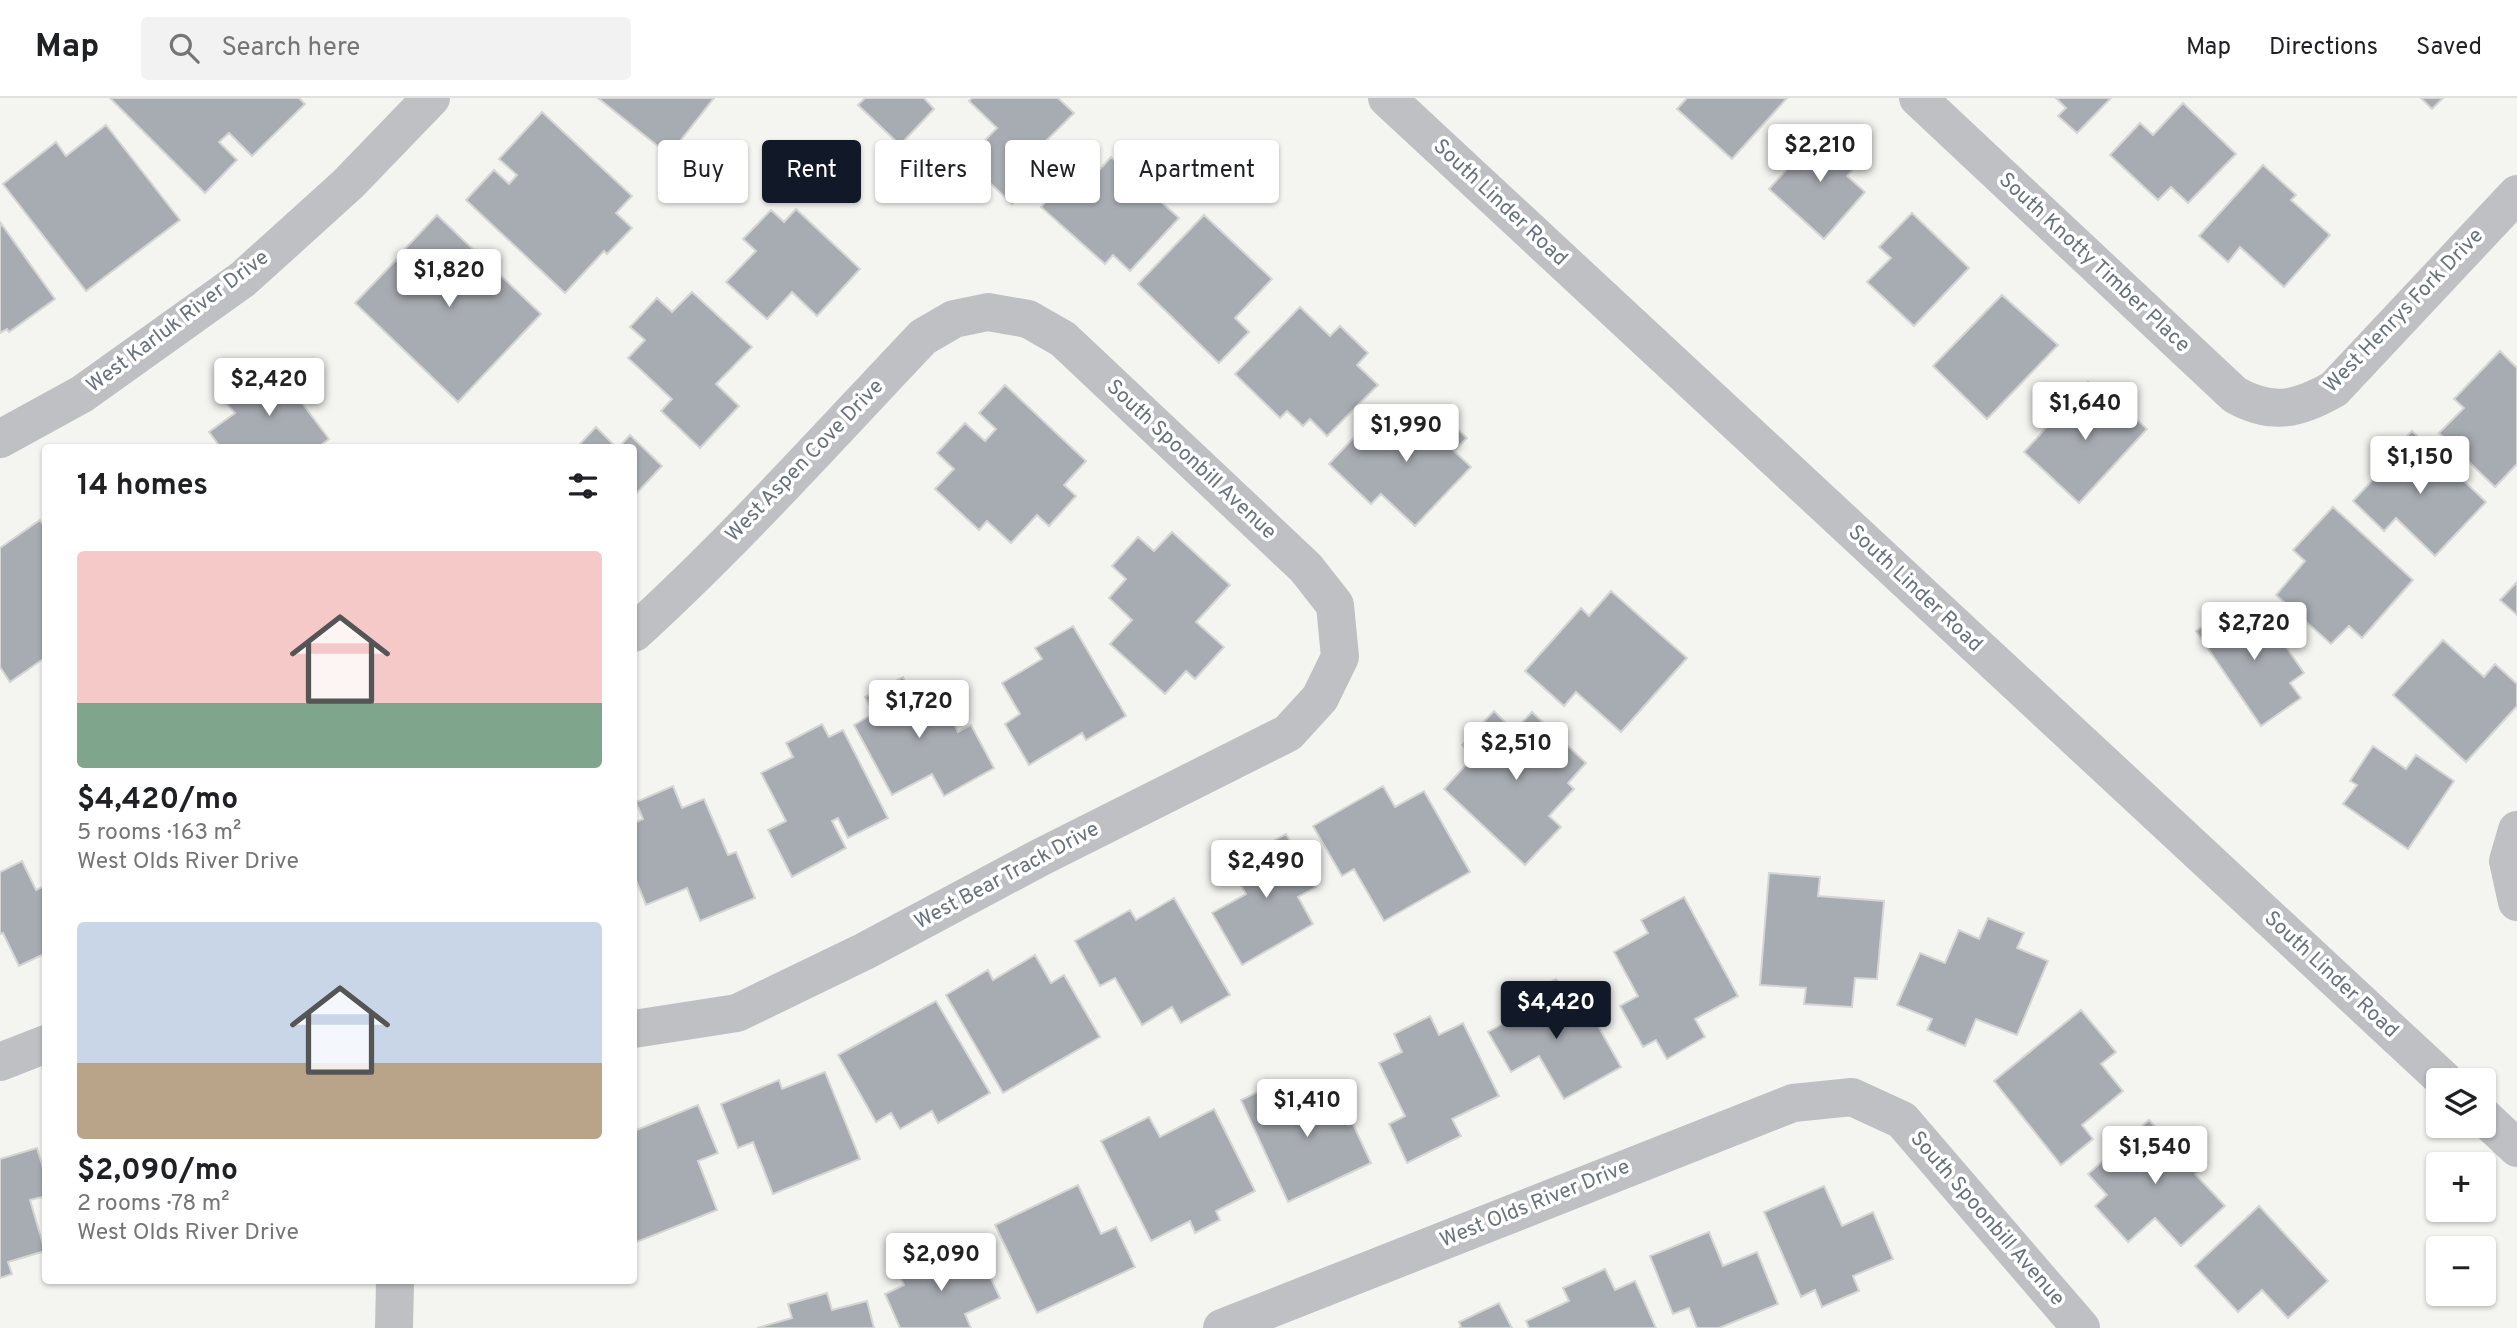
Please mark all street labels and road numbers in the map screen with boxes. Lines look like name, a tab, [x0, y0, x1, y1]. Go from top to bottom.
street label: South Linder Road	[1427, 134, 1573, 272]
street label: South Knotty Timber Place	[1993, 167, 2195, 359]
street label: West Henrys Fork Drive	[2318, 223, 2490, 399]
street label: West Karluk River Drive	[81, 245, 275, 399]
street label: West Aspen Cove Drive	[720, 374, 890, 548]
street label: South Spoonbill Avenue	[1100, 374, 1282, 546]
street label: South Linder Road	[1842, 520, 1988, 658]
street label: West Bear Track Drive	[910, 816, 1104, 936]
street label: South Linder Road	[2258, 906, 2404, 1044]
street label: South Spoonbill Avenue	[1904, 1126, 2070, 1312]
street label: West Olds River Drive	[1436, 1154, 1634, 1254]

